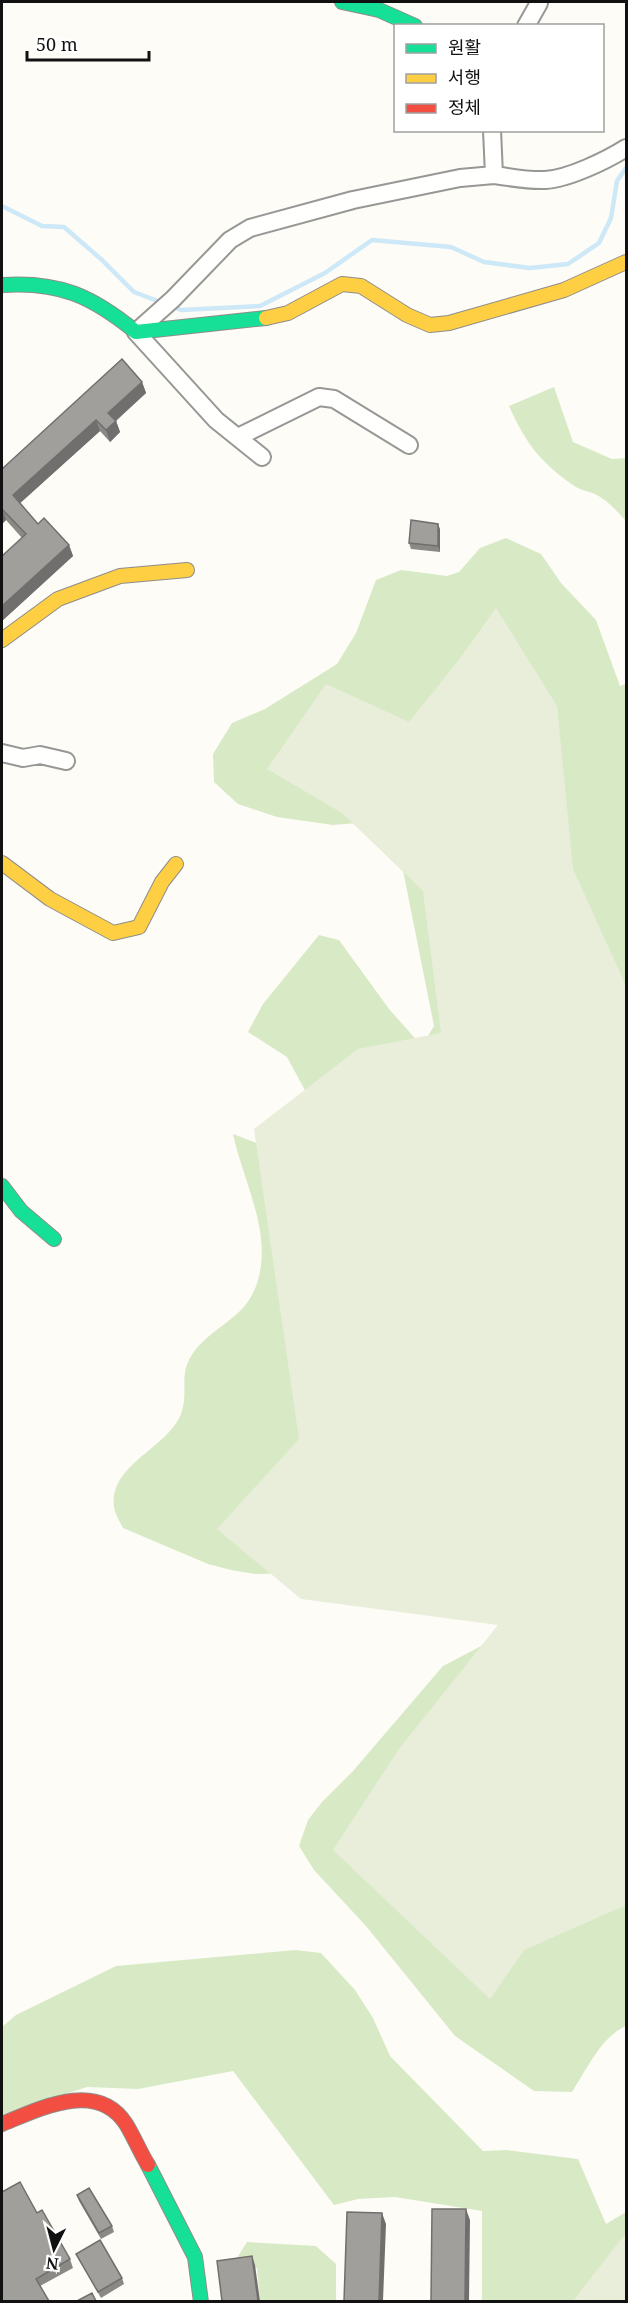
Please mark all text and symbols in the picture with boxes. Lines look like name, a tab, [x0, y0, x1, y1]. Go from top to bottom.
scale bar	[27, 24, 148, 62]
legend	[394, 24, 604, 132]
text: 50 m	[36, 32, 78, 56]
text: 원활	[448, 35, 481, 59]
text: 서행	[448, 65, 481, 89]
text: 정체	[448, 95, 481, 119]
north arrow	[24, 2219, 84, 2279]
text: N	[45, 2252, 60, 2276]

